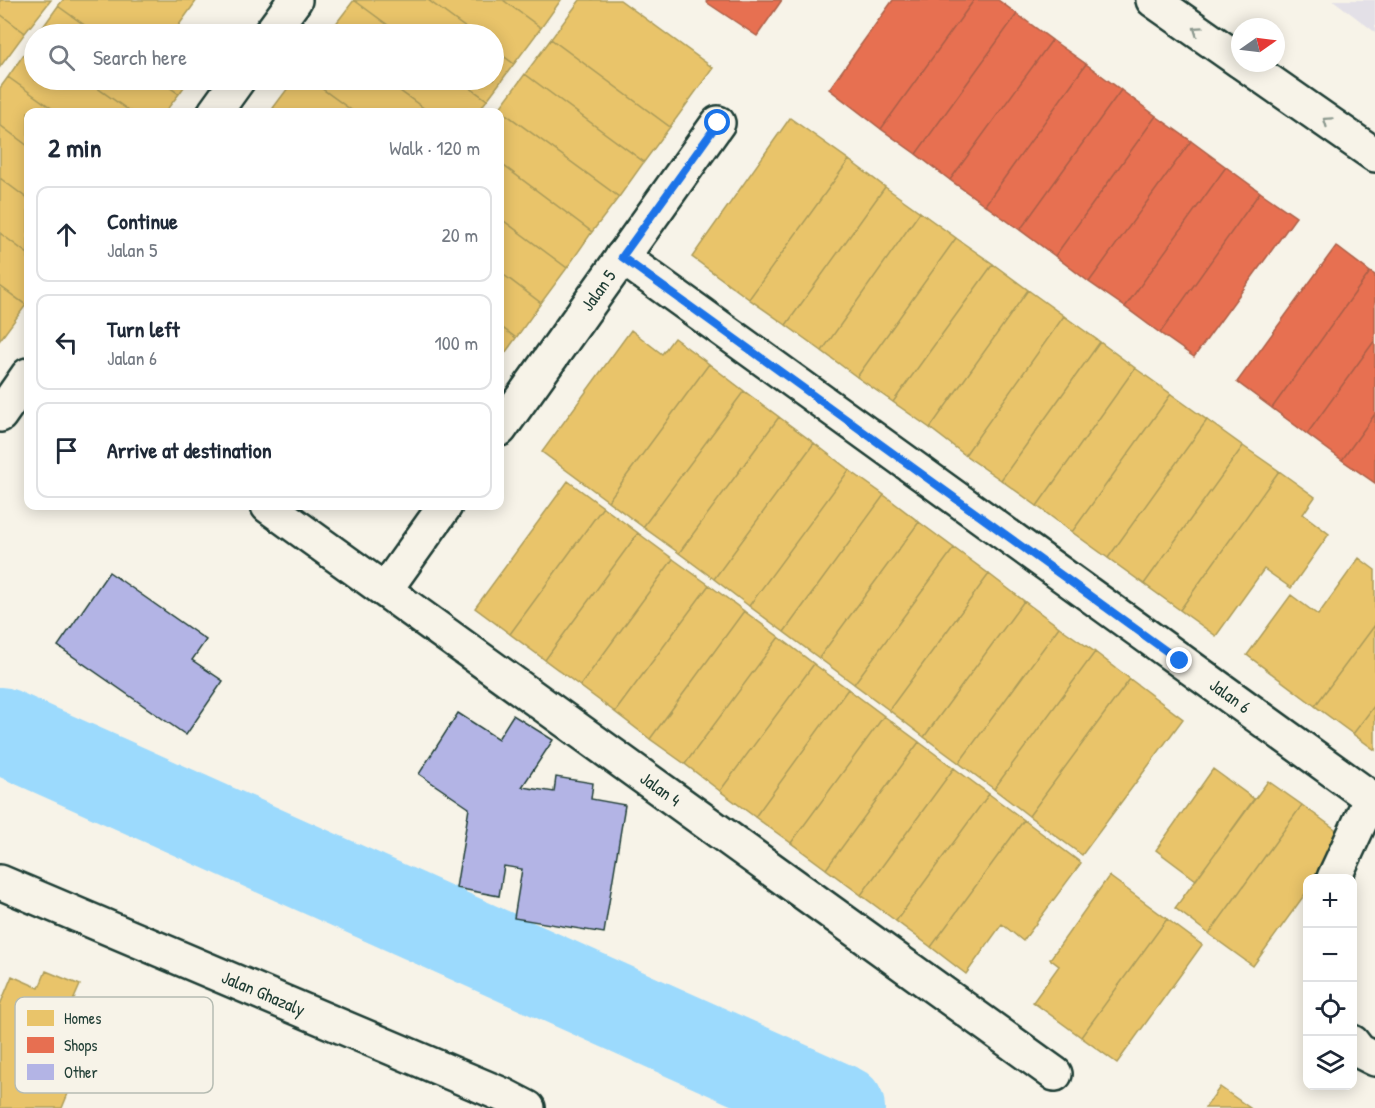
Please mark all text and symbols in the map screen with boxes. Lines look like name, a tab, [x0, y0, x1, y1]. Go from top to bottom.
north arrow	[1231, 18, 1285, 72]
search box	[24, 24, 504, 90]
one-way arrow	[1192, 26, 1203, 37]
icon: search	[45, 41, 78, 74]
text: Search here	[93, 42, 187, 72]
route start	[704, 109, 730, 135]
one-way arrow	[1323, 117, 1334, 128]
text: 2 min	[48, 130, 101, 165]
text: Walk · 120 m	[389, 134, 480, 161]
text: Continue	[107, 206, 178, 236]
icon: ahead	[50, 218, 83, 251]
text: 20 m	[441, 221, 478, 248]
text: Jalan 5	[107, 236, 158, 263]
street label: Jalan 5	[575, 264, 622, 316]
text: Turn left	[107, 314, 180, 344]
icon: left	[50, 326, 83, 359]
text: 100 m	[435, 329, 478, 356]
text: Jalan 6	[107, 344, 157, 371]
icon: arrive	[50, 434, 83, 467]
text: Arrive at destination	[107, 435, 272, 465]
route end	[1166, 647, 1192, 673]
street label: Jalan 6	[1205, 672, 1256, 719]
street label: Jalan 4	[635, 766, 686, 812]
map controls	[1303, 874, 1357, 1090]
button: +	[1303, 874, 1357, 928]
button: −	[1303, 928, 1357, 982]
street label: Jalan Ghazaly	[218, 964, 309, 1022]
button: locate	[1303, 982, 1357, 1036]
legend	[15, 997, 213, 1093]
text: Homes	[64, 1007, 101, 1029]
text: Shops	[64, 1034, 98, 1056]
button: layers	[1303, 1036, 1357, 1090]
text: Other	[64, 1061, 98, 1083]

